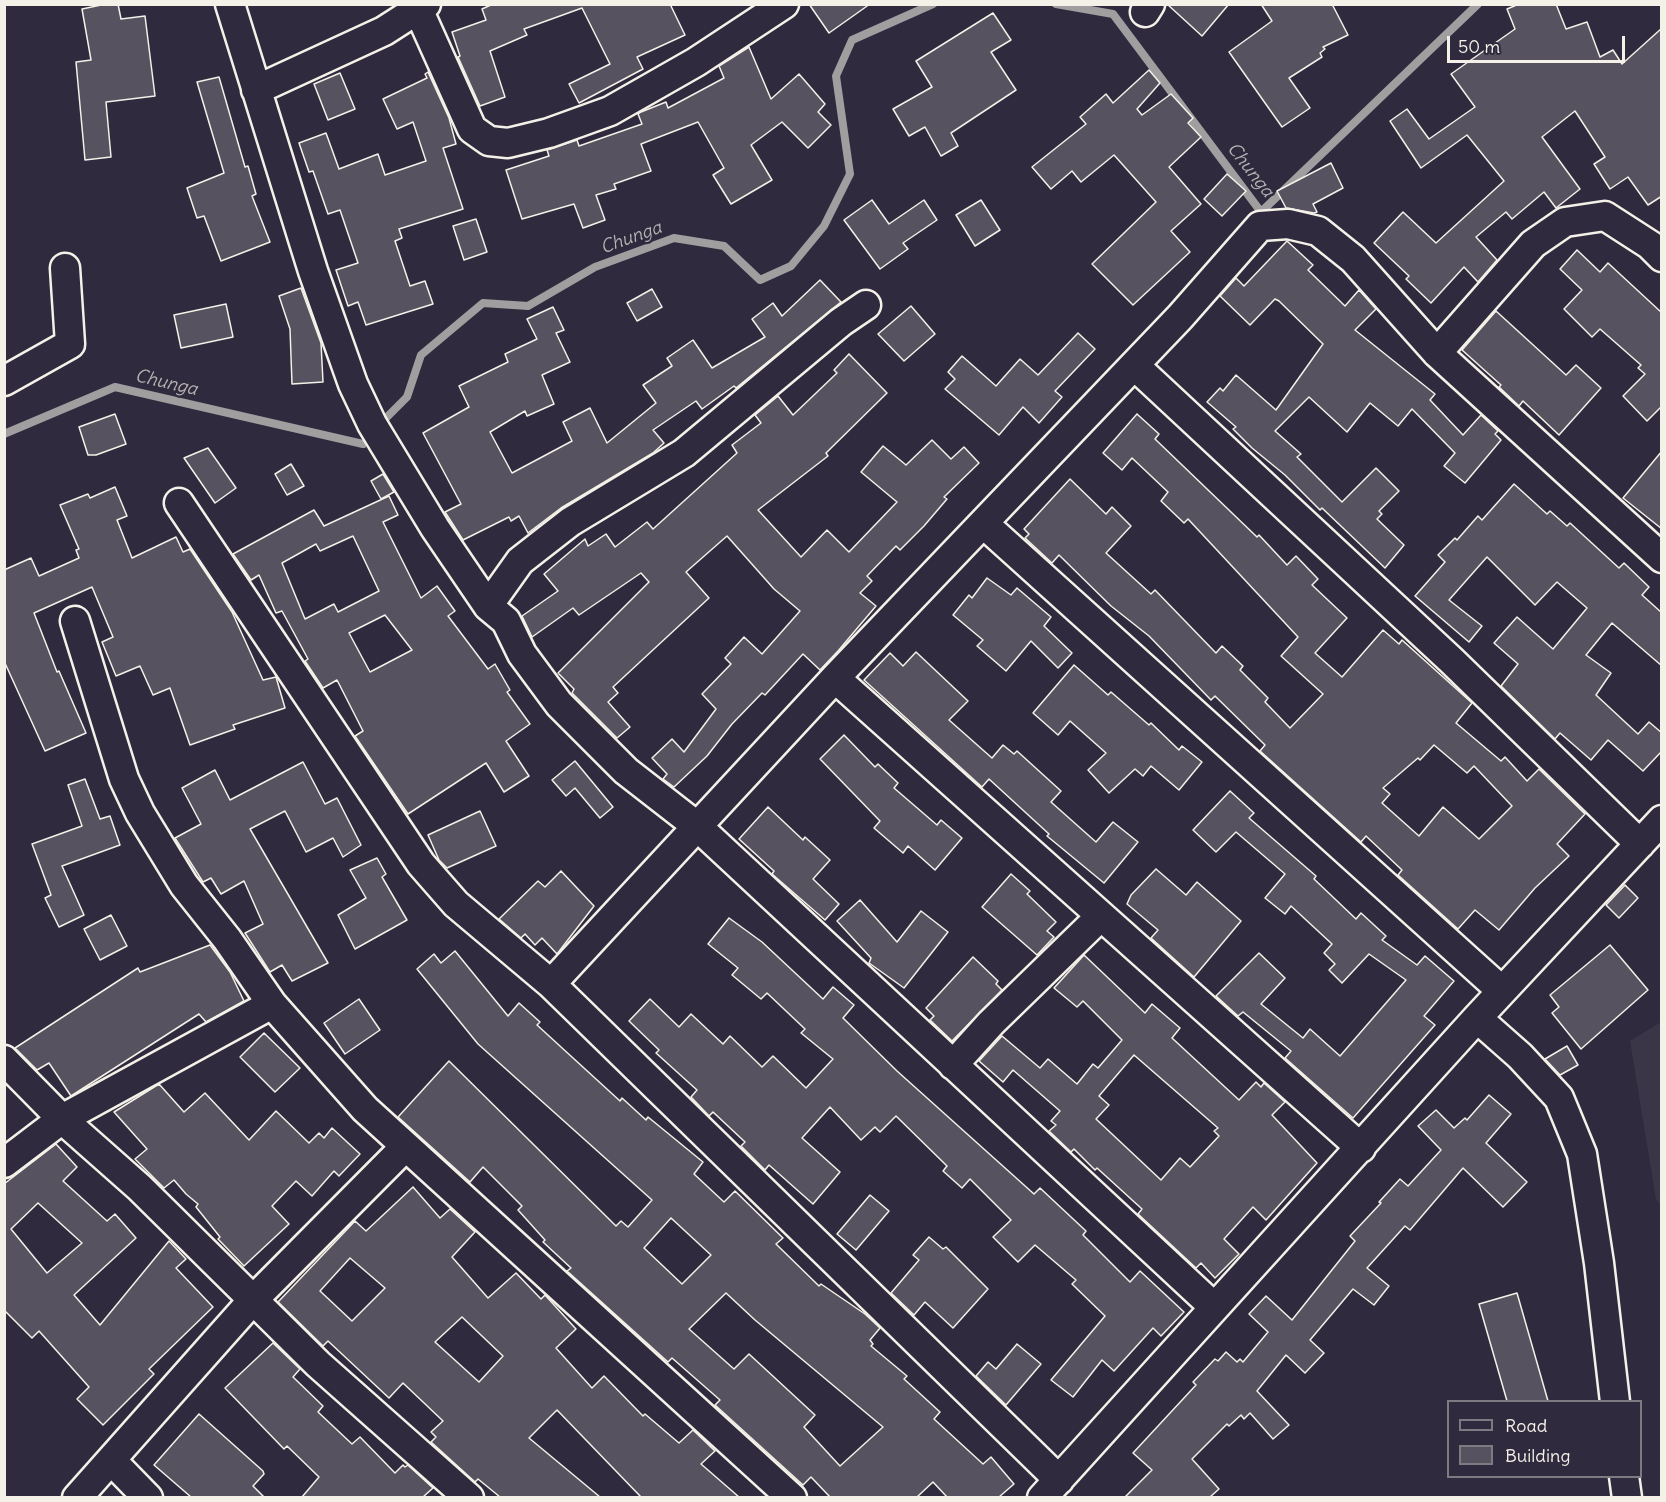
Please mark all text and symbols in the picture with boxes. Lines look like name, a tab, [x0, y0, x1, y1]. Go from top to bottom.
scale bar	[1450, 24, 1628, 62]
text: 50 m	[1458, 35, 1500, 58]
water label: Chunga	[1222, 138, 1278, 202]
water label: Chunga	[598, 217, 664, 259]
water label: Chunga	[133, 365, 199, 401]
legend	[1447, 1400, 1642, 1478]
text: Road	[1505, 1414, 1547, 1437]
text: Building	[1505, 1444, 1570, 1467]

